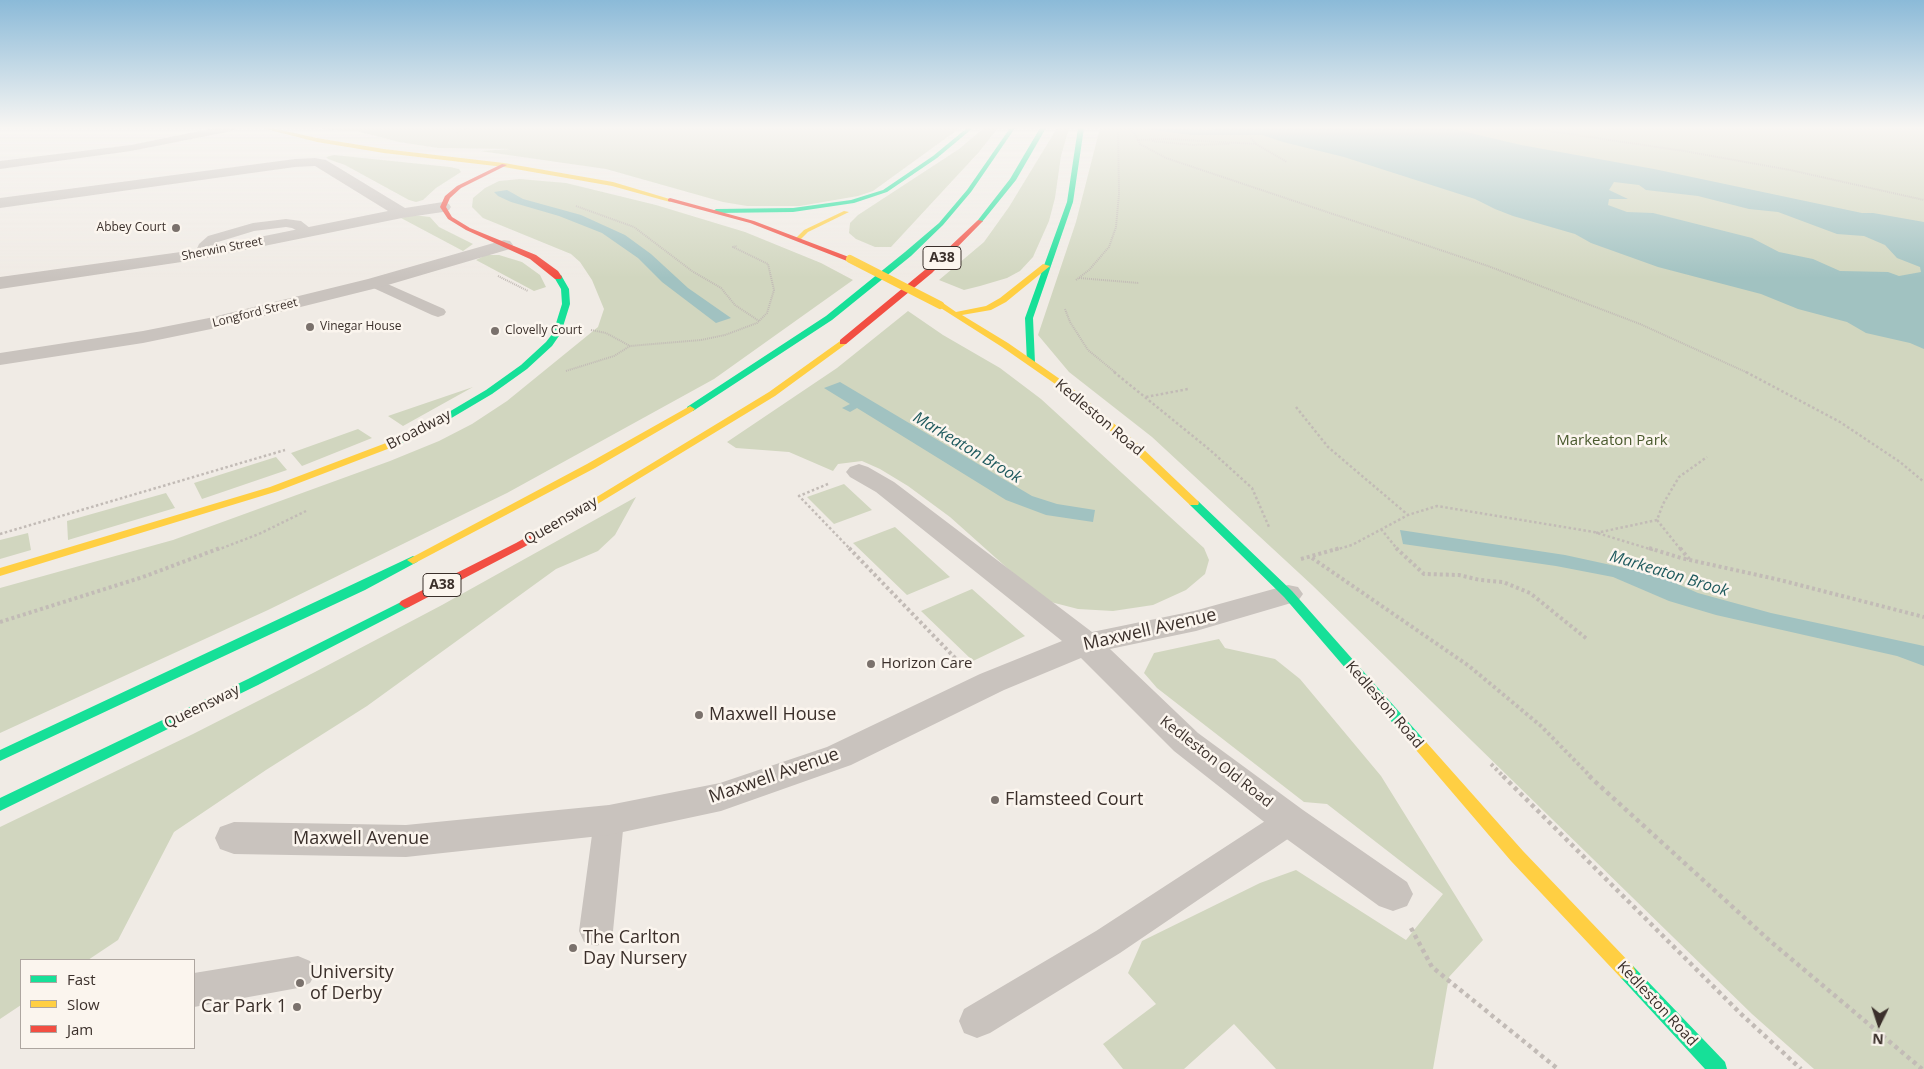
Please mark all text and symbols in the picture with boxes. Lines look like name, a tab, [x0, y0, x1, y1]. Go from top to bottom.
place label: Abbey Court	[97, 221, 166, 235]
marker: Abbey Court	[170, 222, 182, 234]
street label: Sherwin Street	[180, 234, 264, 264]
road number: A38	[923, 247, 961, 270]
street label: Longford Street	[211, 295, 299, 331]
place label: Vinegar House	[320, 320, 401, 334]
marker: Vinegar House	[304, 321, 316, 333]
place label: Clovelly Court	[505, 324, 582, 338]
marker: Clovelly Court	[489, 325, 501, 337]
street label: Kedleston Road	[1051, 376, 1147, 460]
street label: Broadway	[384, 406, 454, 454]
water label: Markeaton Brook	[909, 408, 1025, 488]
park label: Markeaton Park	[1556, 432, 1668, 450]
street label: Queensway	[521, 493, 601, 549]
water label: Markeaton Brook	[1607, 547, 1731, 601]
road number: A38	[423, 574, 461, 596]
street label: Maxwell Avenue	[1081, 604, 1219, 656]
place label: Horizon Care	[881, 655, 972, 673]
marker: Horizon Care	[865, 658, 877, 670]
street label: Kedleston Road	[1341, 658, 1427, 752]
street label: Queensway	[161, 681, 243, 733]
place label: Maxwell House	[709, 704, 836, 726]
marker: Maxwell House	[693, 709, 705, 721]
street label: Kedleston Old Road	[1156, 712, 1276, 812]
street label: Maxwell Avenue	[706, 744, 842, 808]
place label: Flamsteed Court	[1005, 789, 1143, 811]
marker: Flamsteed Court	[989, 794, 1001, 806]
street label: Maxwell Avenue	[293, 828, 429, 850]
place label: The Carlton Day Nursery	[583, 927, 687, 970]
marker: The Carlton Day Nursery	[567, 942, 579, 954]
street label: Kedleston Road	[1613, 958, 1701, 1050]
legend	[20, 959, 195, 1049]
place label: University of Derby	[310, 962, 394, 1004]
text: Fast	[67, 969, 96, 989]
marker: University of Derby	[294, 977, 306, 989]
text: Slow	[67, 994, 100, 1014]
place label: Car Park 1	[201, 996, 287, 1018]
north arrow	[1854, 999, 1904, 1049]
marker: Car Park 1	[291, 1001, 303, 1013]
text: Jam	[67, 1019, 93, 1039]
text: N	[1872, 1030, 1884, 1049]

